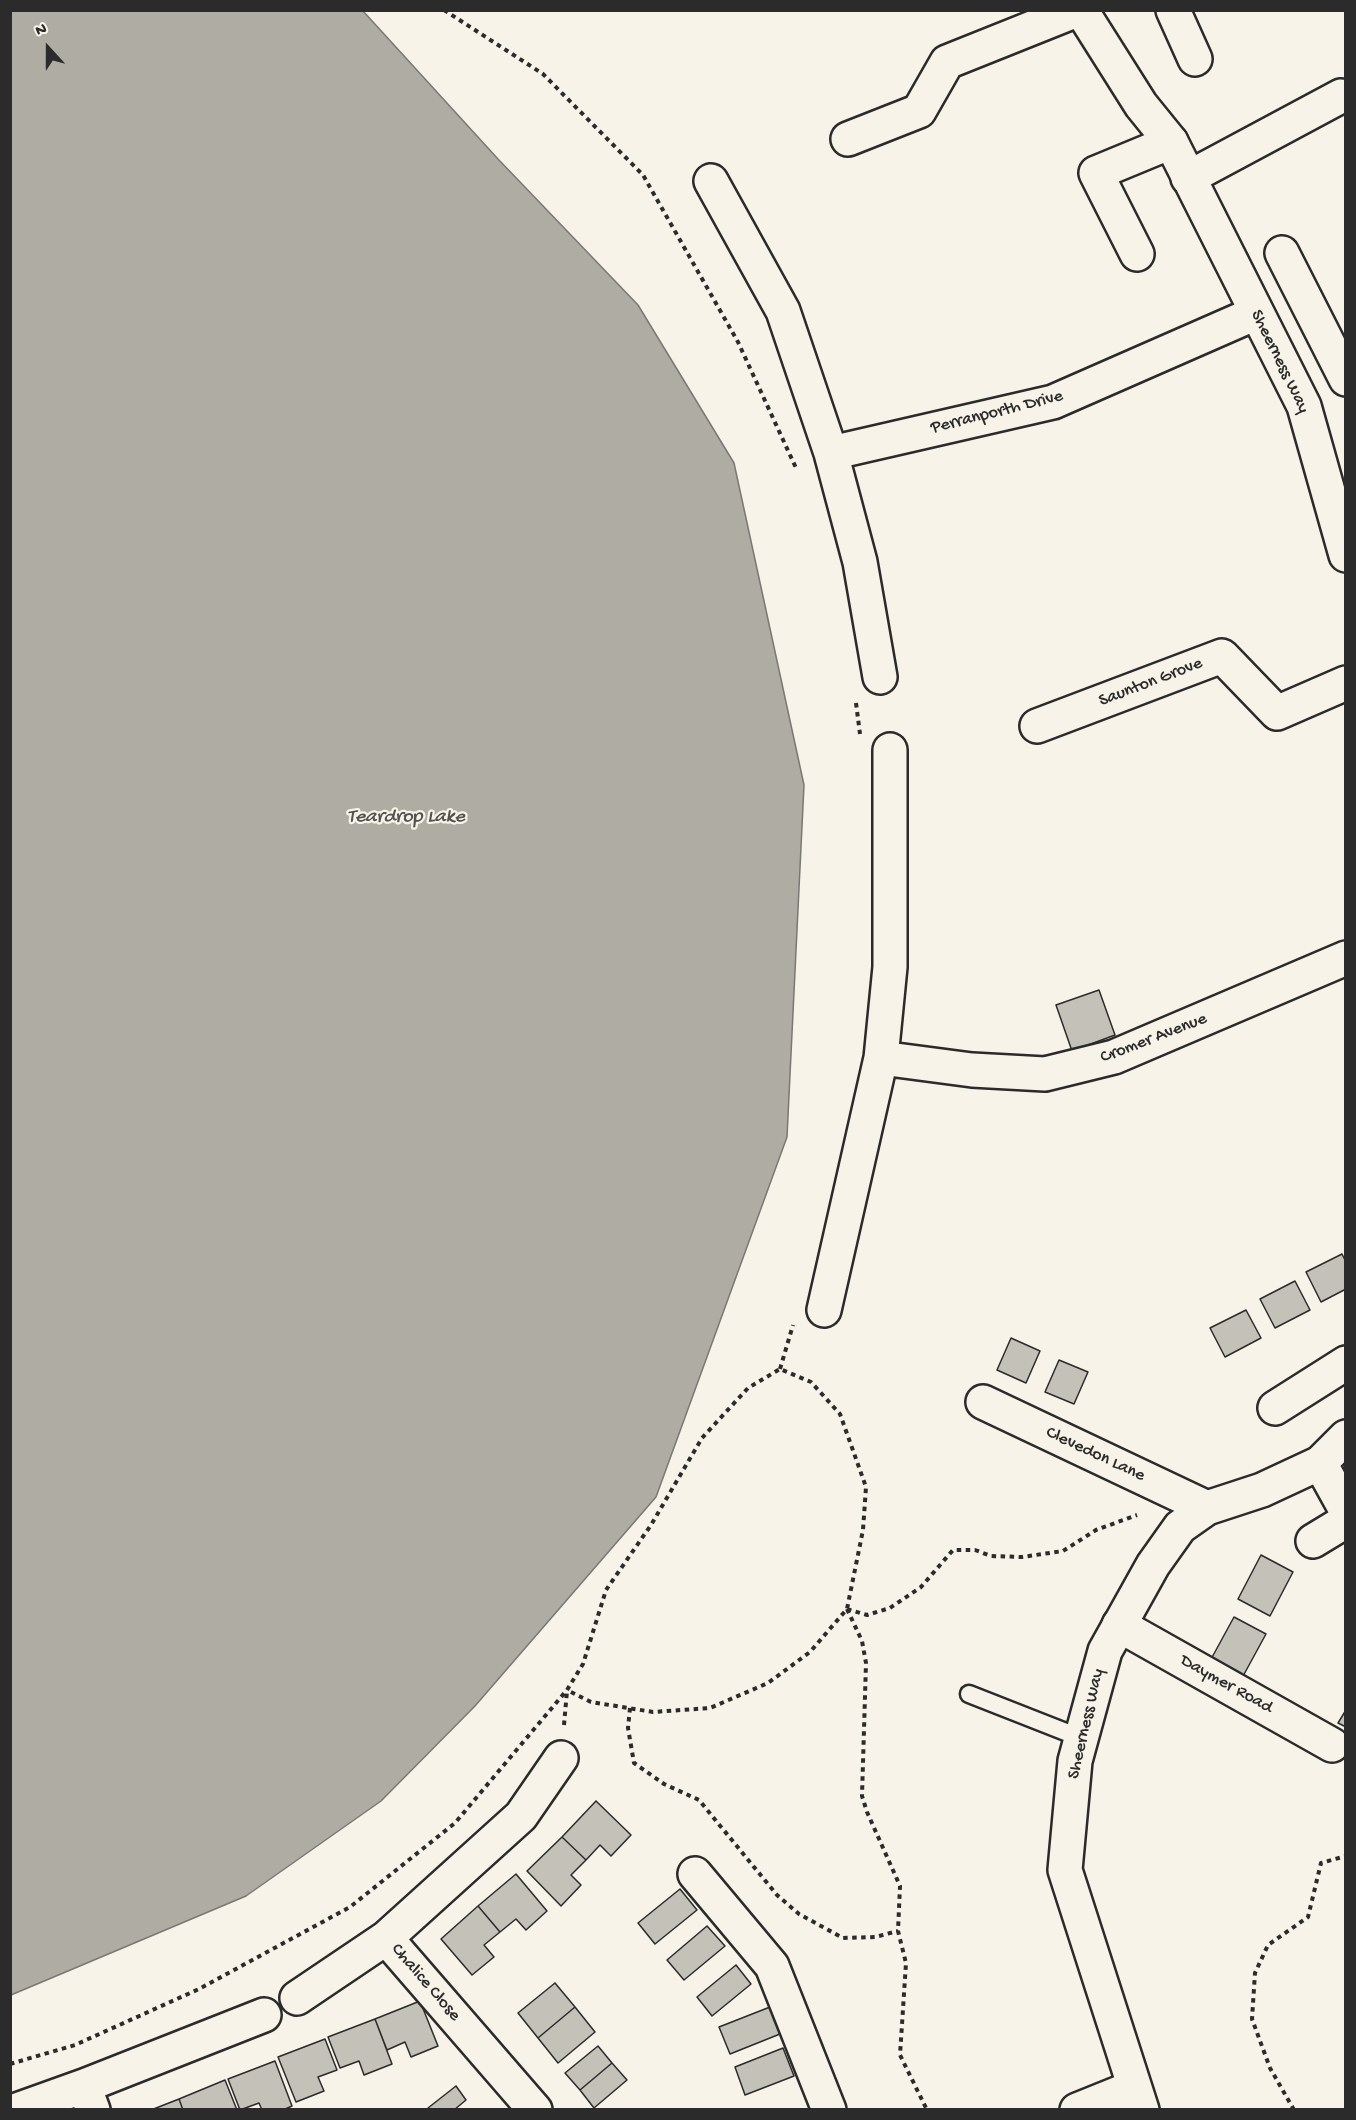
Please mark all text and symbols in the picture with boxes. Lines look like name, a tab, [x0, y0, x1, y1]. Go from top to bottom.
north arrow	[18, 18, 78, 78]
text: N	[33, 20, 50, 41]
street label: Sheerness Way	[1245, 307, 1313, 417]
street label: Perranporth Drive	[929, 386, 1065, 440]
street label: Saunton Grove	[1096, 653, 1206, 713]
water label: Teardrop Lake	[347, 806, 465, 830]
street label: Cromer Avenue	[1098, 1009, 1210, 1069]
street label: Clevedon Lane	[1042, 1423, 1148, 1487]
street label: Daymer Road	[1176, 1651, 1276, 1719]
street label: Sheerness Way	[1064, 1667, 1110, 1781]
street label: Chalice Close	[385, 1940, 465, 2026]

